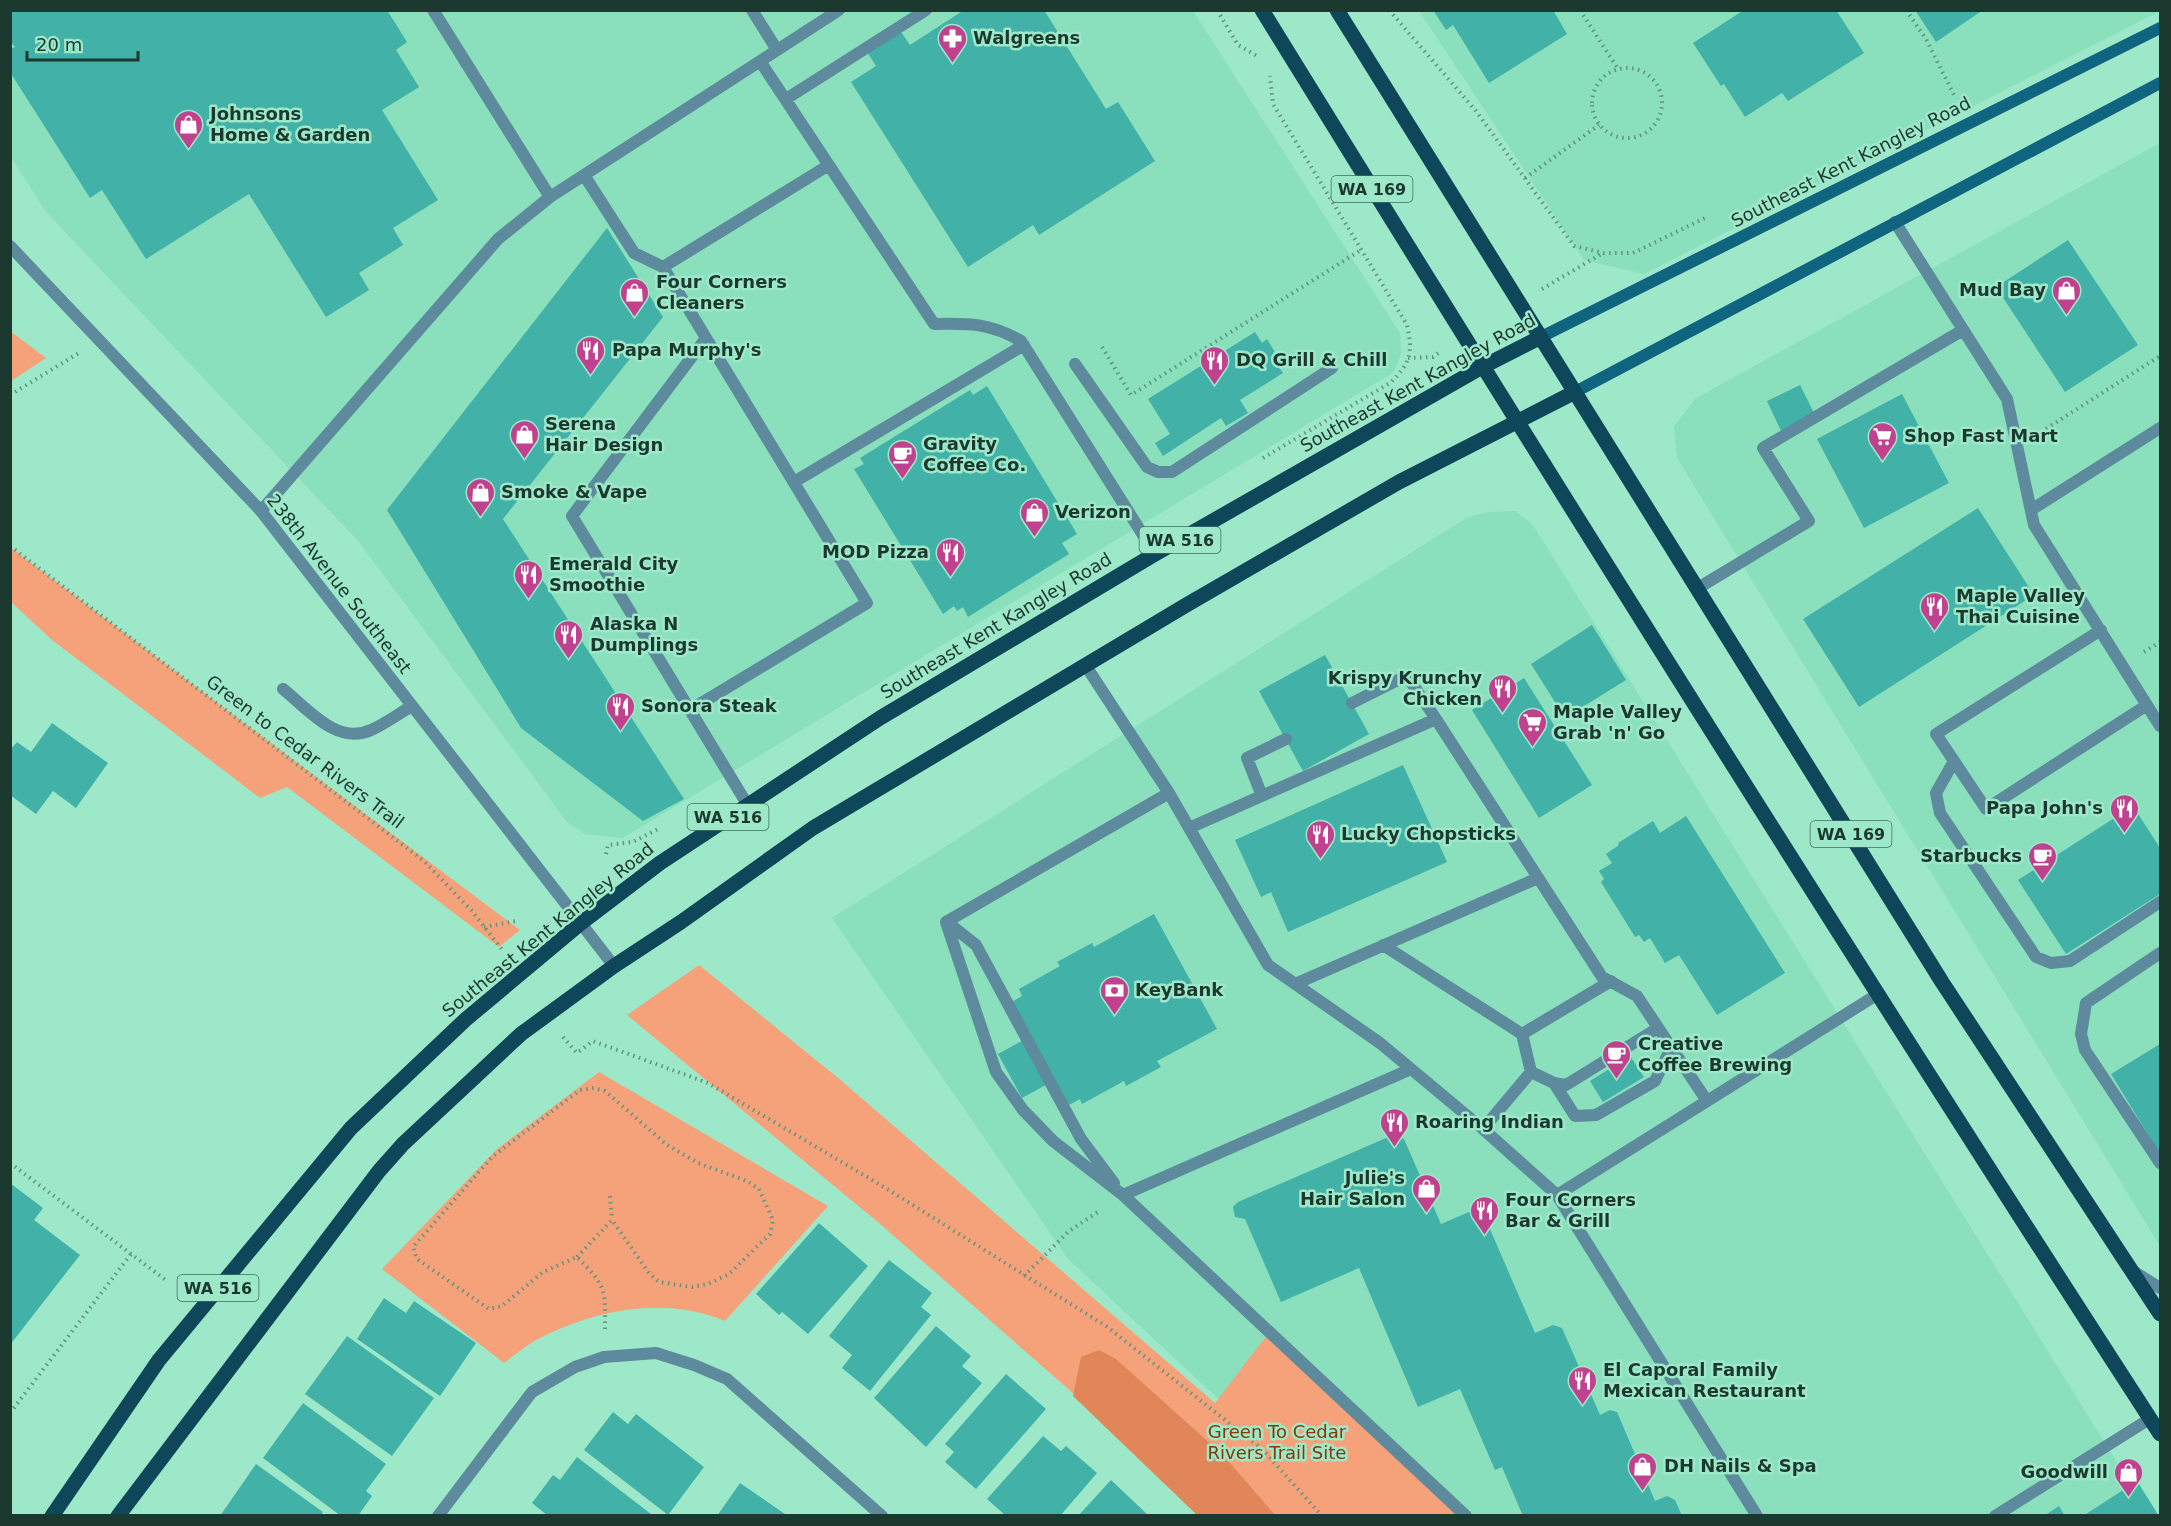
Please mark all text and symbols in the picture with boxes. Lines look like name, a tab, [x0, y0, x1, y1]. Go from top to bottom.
pharmacy icon: Walgreens	[936, 22, 968, 64]
scale bar	[27, 24, 138, 62]
place label: Walgreens	[973, 27, 1080, 48]
text: 20 m	[36, 34, 82, 55]
street label: Southeast Kent Kangley Road	[1728, 92, 1974, 231]
place label: Johnsons Home & Garden	[208, 103, 370, 145]
shop icon: Johnsons Home & Garden	[173, 108, 205, 150]
road number: WA 169	[1332, 176, 1412, 202]
place label: Four Corners Cleaners	[656, 271, 787, 313]
shop icon: Mud Bay	[2051, 274, 2083, 316]
shop icon: Four Corners Cleaners	[619, 276, 651, 318]
place label: Mud Bay	[1959, 279, 2046, 300]
street label: Southeast Kent Kangley Road	[1296, 309, 1539, 456]
restaurant icon: Papa Murphy's	[575, 334, 607, 376]
place label: Papa Murphy's	[612, 339, 761, 360]
restaurant icon: DQ Grill & Chill	[1199, 344, 1231, 386]
place label: DQ Grill & Chill	[1236, 349, 1387, 370]
place label: Serena Hair Design	[545, 413, 663, 455]
shop icon: Serena Hair Design	[508, 418, 540, 460]
supermarket icon: Shop Fast Mart	[1867, 420, 1899, 462]
place label: Shop Fast Mart	[1904, 425, 2058, 446]
place label: Gravity Coffee Co.	[923, 433, 1026, 475]
cafe icon: Gravity Coffee Co.	[886, 438, 918, 480]
shop icon: Smoke & Vape	[464, 476, 496, 518]
place label: Smoke & Vape	[501, 481, 647, 502]
street label: 238th Avenue Southeast	[263, 490, 416, 678]
shop icon: Verizon	[1018, 496, 1050, 538]
place label: Verizon	[1055, 501, 1131, 522]
road number: WA 516	[1140, 527, 1220, 553]
restaurant icon: MOD Pizza	[934, 536, 966, 578]
place label: MOD Pizza	[822, 541, 929, 562]
street label: Southeast Kent Kangley Road	[876, 548, 1115, 703]
place label: Emerald City Smoothie	[549, 553, 679, 595]
restaurant icon: Emerald City Smoothie	[512, 558, 544, 600]
place label: Maple Valley Thai Cuisine	[1956, 585, 2085, 627]
restaurant icon: Maple Valley Thai Cuisine	[1919, 590, 1951, 632]
place label: Alaska N Dumplings	[590, 613, 698, 655]
restaurant icon: Alaska N Dumplings	[553, 618, 585, 660]
place label: Krispy Krunchy Chicken	[1328, 667, 1482, 709]
street label: Green to Cedar Rivers Trail	[202, 670, 408, 833]
restaurant icon: Krispy Krunchy Chicken	[1487, 672, 1519, 714]
restaurant icon: Sonora Steak	[604, 690, 636, 732]
place label: Sonora Steak	[641, 695, 778, 716]
place label: Maple Valley Grab 'n' Go	[1553, 701, 1682, 743]
supermarket icon: Maple Valley Grab 'n' Go	[1516, 706, 1548, 748]
restaurant icon: Papa John's	[2108, 792, 2140, 834]
place label: Papa John's	[1986, 797, 2103, 818]
road number: WA 516	[688, 804, 768, 830]
restaurant icon: Lucky Chopsticks	[1304, 818, 1336, 860]
road number: WA 169	[1810, 821, 1892, 847]
place label: Lucky Chopsticks	[1341, 823, 1516, 844]
street label: Southeast Kent Kangley Road	[438, 838, 658, 1021]
cafe icon: Starbucks	[2027, 840, 2059, 882]
place label: Starbucks	[1920, 845, 2022, 866]
bank icon: KeyBank	[1098, 974, 1130, 1016]
place label: KeyBank	[1135, 979, 1224, 1000]
place label: Creative Coffee Brewing	[1638, 1033, 1792, 1075]
cafe icon: Creative Coffee Brewing	[1601, 1038, 1633, 1080]
restaurant icon: Roaring Indian	[1378, 1106, 1410, 1148]
place label: Roaring Indian	[1415, 1111, 1564, 1132]
place label: Julie's Hair Salon	[1300, 1167, 1405, 1209]
shop icon: Julie's Hair Salon	[1410, 1172, 1442, 1214]
place label: Four Corners Bar & Grill	[1505, 1189, 1636, 1231]
restaurant icon: Four Corners Bar & Grill	[1468, 1194, 1500, 1236]
road number: WA 516	[178, 1275, 258, 1301]
place label: El Caporal Family Mexican Restaurant	[1603, 1359, 1806, 1401]
restaurant icon: El Caporal Family Mexican Restaurant	[1566, 1364, 1598, 1406]
park label: Green To Cedar Rivers Trail Site	[1208, 1421, 1347, 1463]
shop icon: DH Nails & Spa	[1627, 1450, 1659, 1492]
place label: DH Nails & Spa	[1664, 1455, 1817, 1476]
shop icon: Goodwill	[2113, 1456, 2145, 1498]
place label: Goodwill	[2020, 1461, 2108, 1482]

